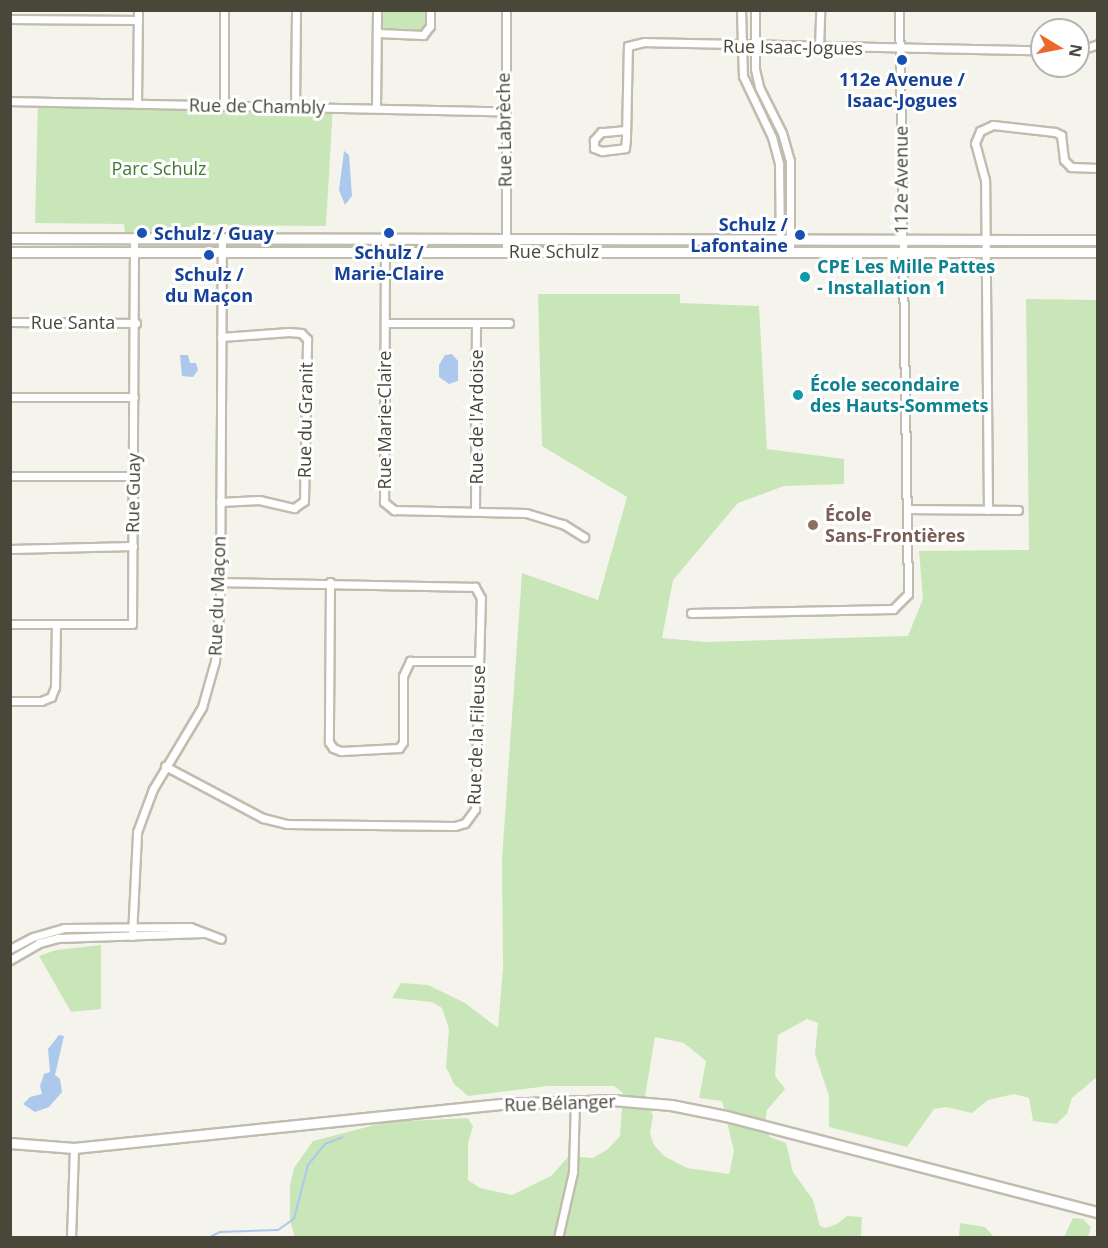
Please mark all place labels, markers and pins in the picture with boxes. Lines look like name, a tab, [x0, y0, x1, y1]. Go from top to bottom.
marker: 112e Avenue / Isaac-Jogues	[895, 53, 909, 67]
place label: 112e Avenue / Isaac-Jogues	[839, 69, 965, 112]
place label: Schulz / Lafontaine	[690, 214, 788, 256]
place label: Schulz / Guay	[154, 222, 274, 244]
marker: Schulz / Guay	[135, 226, 149, 240]
marker: Schulz / Marie-Claire	[382, 226, 396, 240]
marker: Schulz / Lafontaine	[793, 228, 807, 242]
place label: Schulz / Marie-Claire	[334, 242, 444, 284]
marker: Schulz / du Maçon	[202, 248, 216, 262]
place label: CPE Les Mille Pattes - Installation 1	[817, 256, 995, 298]
place label: Schulz / du Maçon	[165, 264, 253, 306]
marker: CPE Les Mille Pattes - Installation 1	[798, 270, 812, 284]
place label: École secondaire des Hauts-Sommets	[810, 374, 988, 416]
marker: École secondaire des Hauts-Sommets	[791, 388, 805, 402]
place label: École Sans-Frontières	[825, 504, 965, 546]
marker: École Sans-Frontières	[806, 518, 820, 532]

